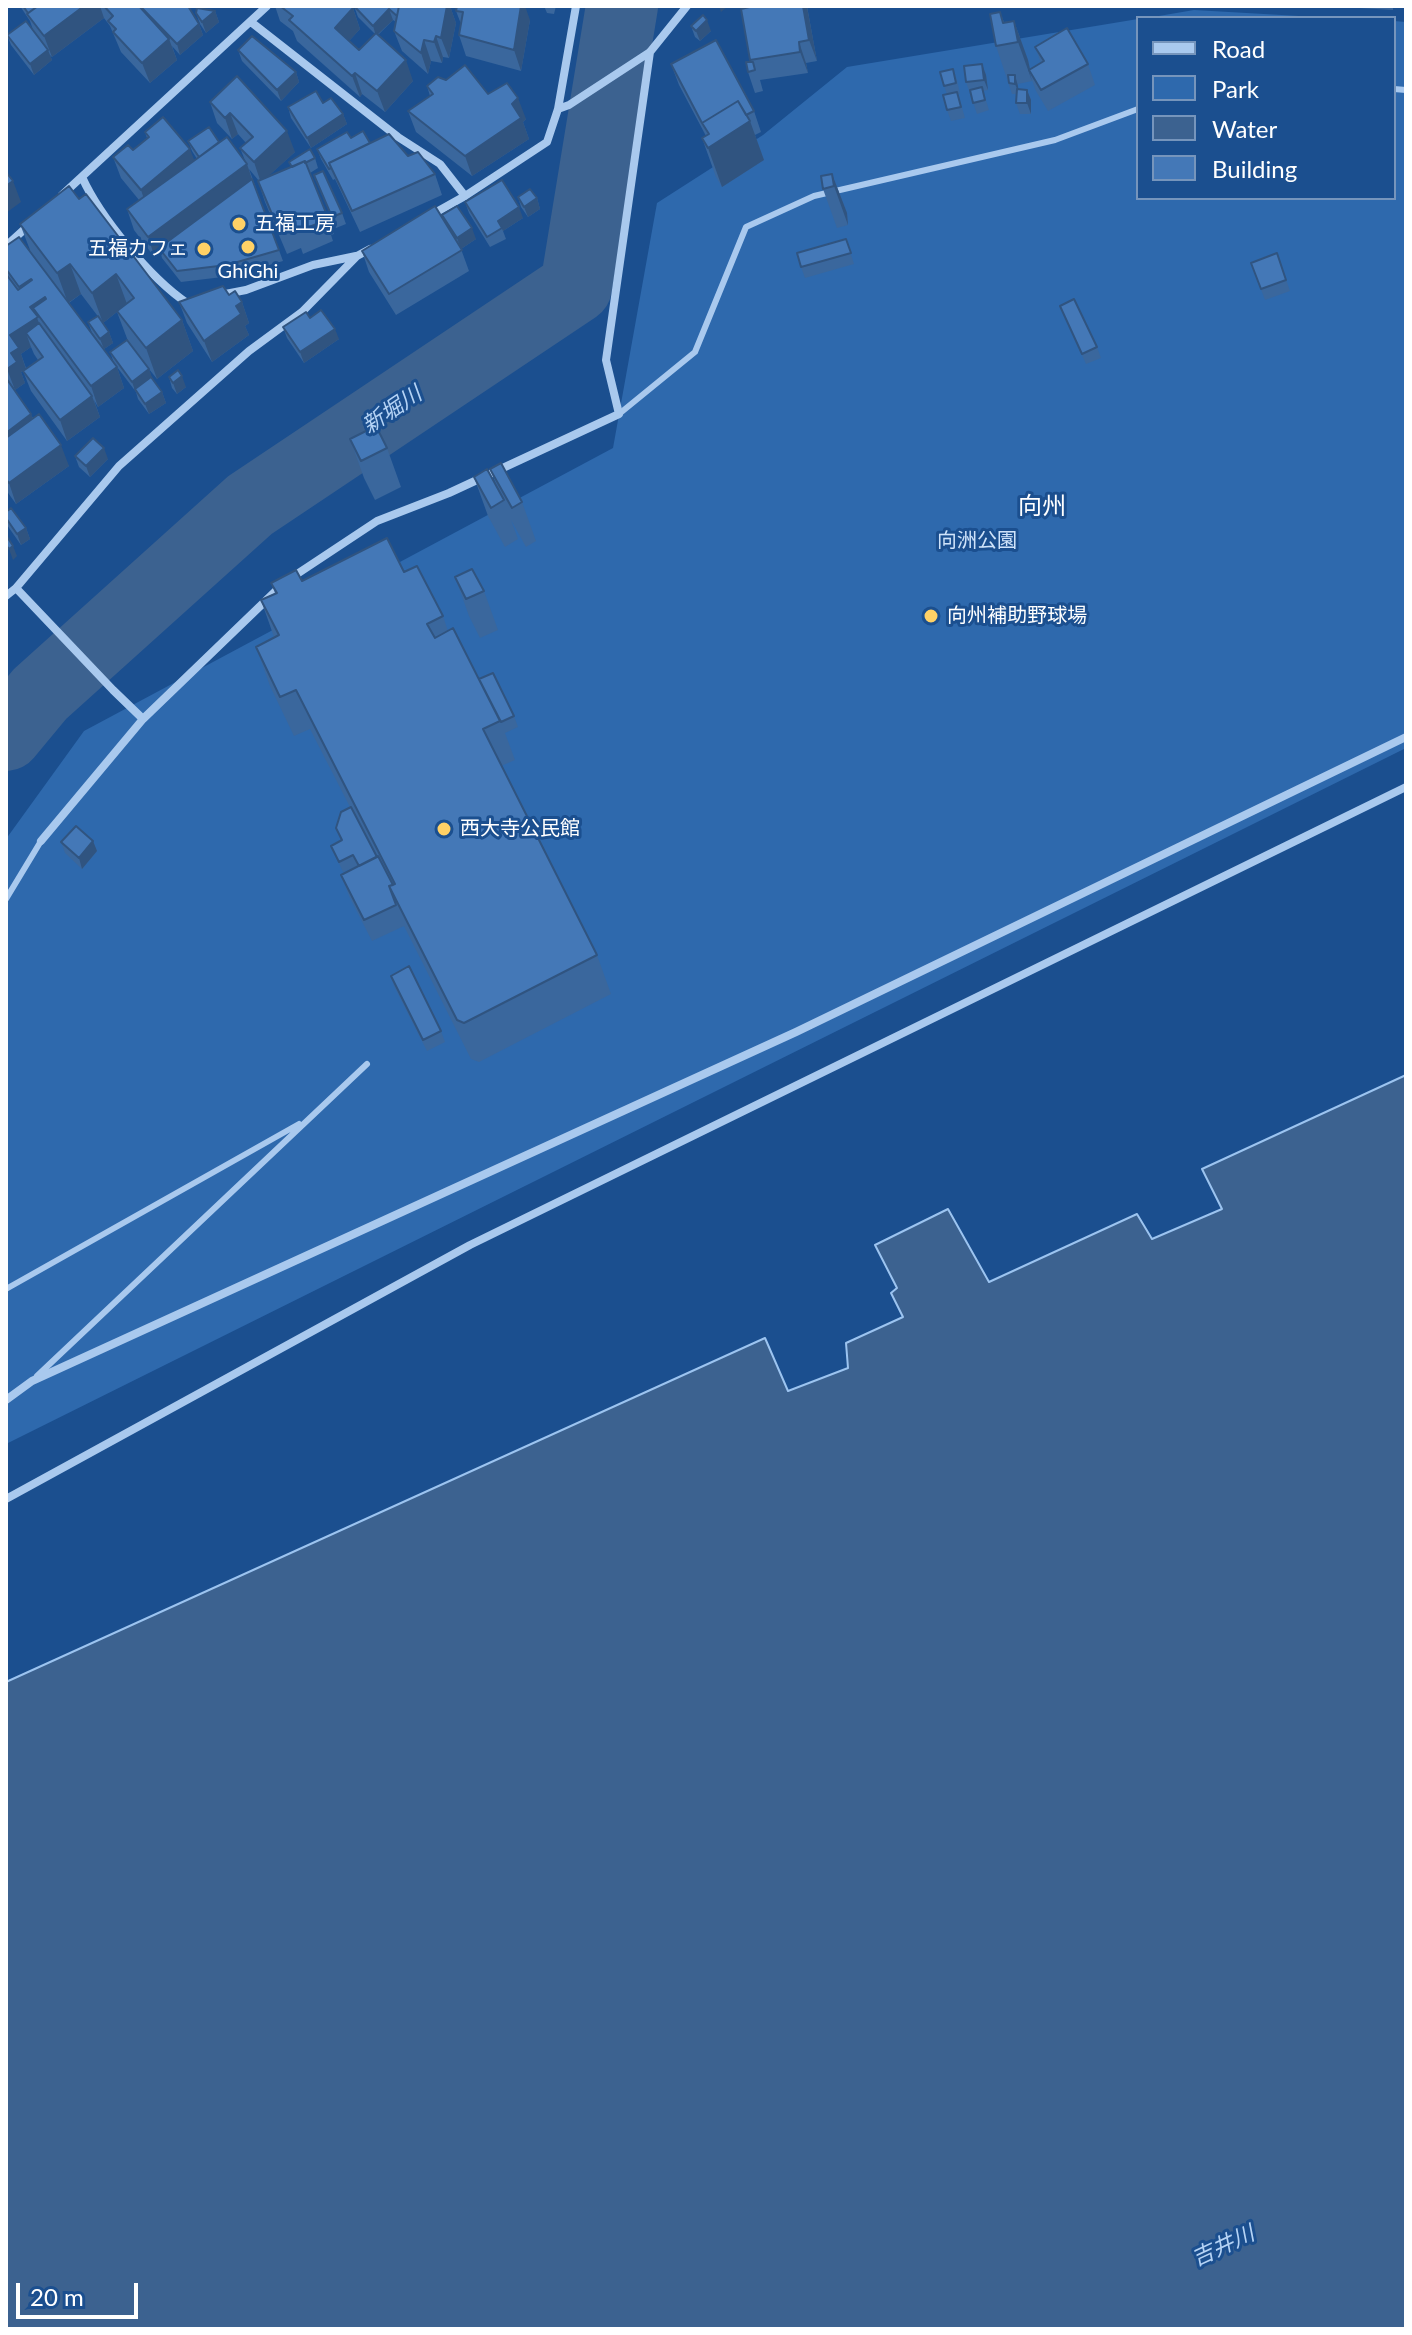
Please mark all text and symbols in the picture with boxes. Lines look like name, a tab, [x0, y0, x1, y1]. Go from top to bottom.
legend	[1136, 16, 1396, 200]
text: Road	[1212, 34, 1265, 63]
text: Park	[1212, 74, 1259, 103]
text: Water	[1212, 114, 1277, 143]
text: Building	[1212, 154, 1297, 183]
place label: 五福工房	[255, 212, 335, 236]
marker: 五福工房	[230, 215, 248, 233]
place label: 五福カフェ	[88, 237, 188, 261]
marker: GhiGhi	[239, 238, 257, 256]
marker: 五福カフェ	[195, 240, 213, 258]
place label: GhiGhi	[218, 260, 278, 284]
water label: 新堀川	[357, 381, 427, 439]
district label: 向州	[1018, 492, 1066, 520]
park label: 向洲公園	[937, 529, 1017, 553]
place label: 向州補助野球場	[947, 604, 1087, 628]
marker: 向州補助野球場	[922, 607, 940, 625]
place label: 西大寺公民館	[460, 817, 580, 841]
marker: 西大寺公民館	[435, 820, 453, 838]
water label: 吉井川	[1188, 2220, 1258, 2272]
scale bar	[20, 2267, 142, 2317]
text: 20 m	[30, 2282, 84, 2311]

